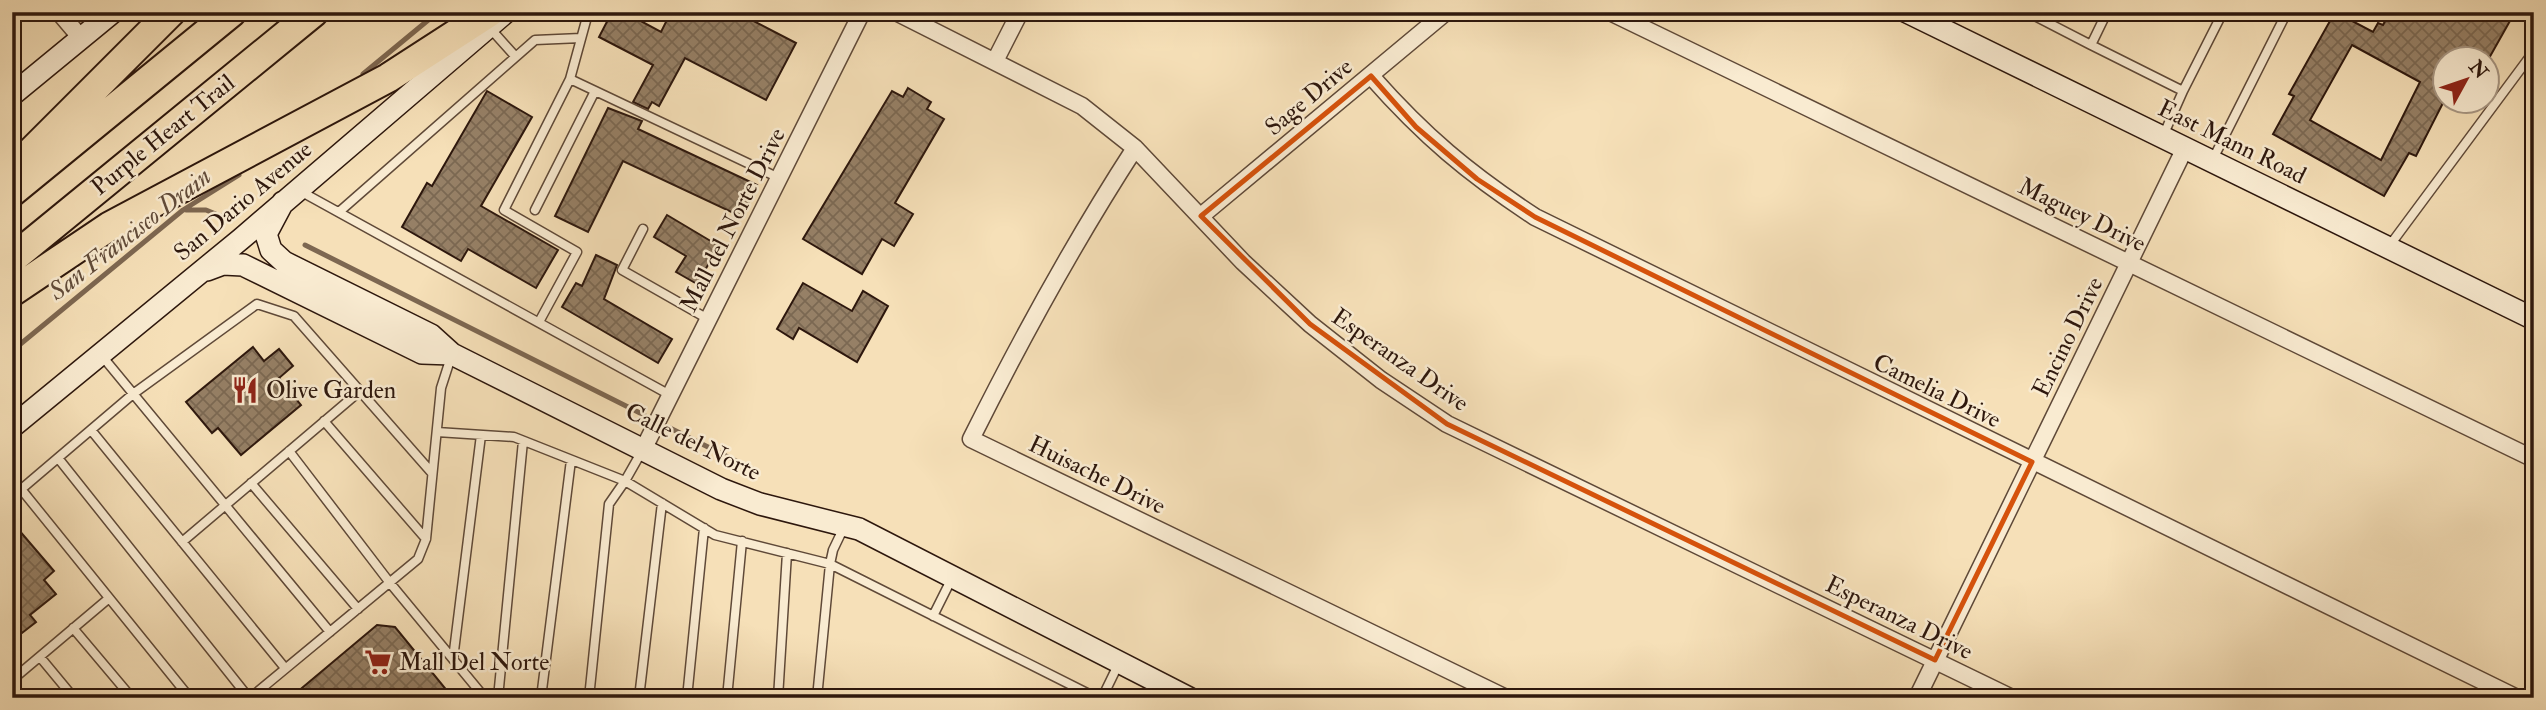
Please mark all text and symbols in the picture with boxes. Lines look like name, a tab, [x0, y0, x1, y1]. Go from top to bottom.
north arrow	[2430, 46, 2500, 116]
street label: Sage Drive	[1259, 51, 1359, 143]
text: N	[2463, 55, 2494, 85]
street label: Purple Heart Trail	[85, 68, 241, 202]
street label: East Mann Road	[2153, 93, 2311, 191]
street label: Mall del Norte Drive	[673, 123, 793, 317]
street label: San Dario Avenue	[167, 134, 319, 268]
water label: San Francisco Drain	[41, 161, 218, 308]
street label: Maguey Drive	[2013, 171, 2151, 259]
street label: Encino Drive	[2026, 272, 2110, 402]
street label: Esperanza Drive	[1325, 301, 1475, 419]
street label: Camelia Drive	[1868, 347, 2006, 435]
restaurant icon: Olive Garden	[230, 375, 260, 405]
place label: Olive Garden	[266, 375, 396, 406]
street label: Calle del Norte	[620, 396, 766, 488]
street label: Huisache Drive	[1023, 428, 1171, 522]
street label: Esperanza Drive	[1820, 569, 1978, 667]
supermarket icon: Mall Del Norte	[363, 647, 393, 677]
place label: Mall Del Norte	[399, 647, 549, 678]

